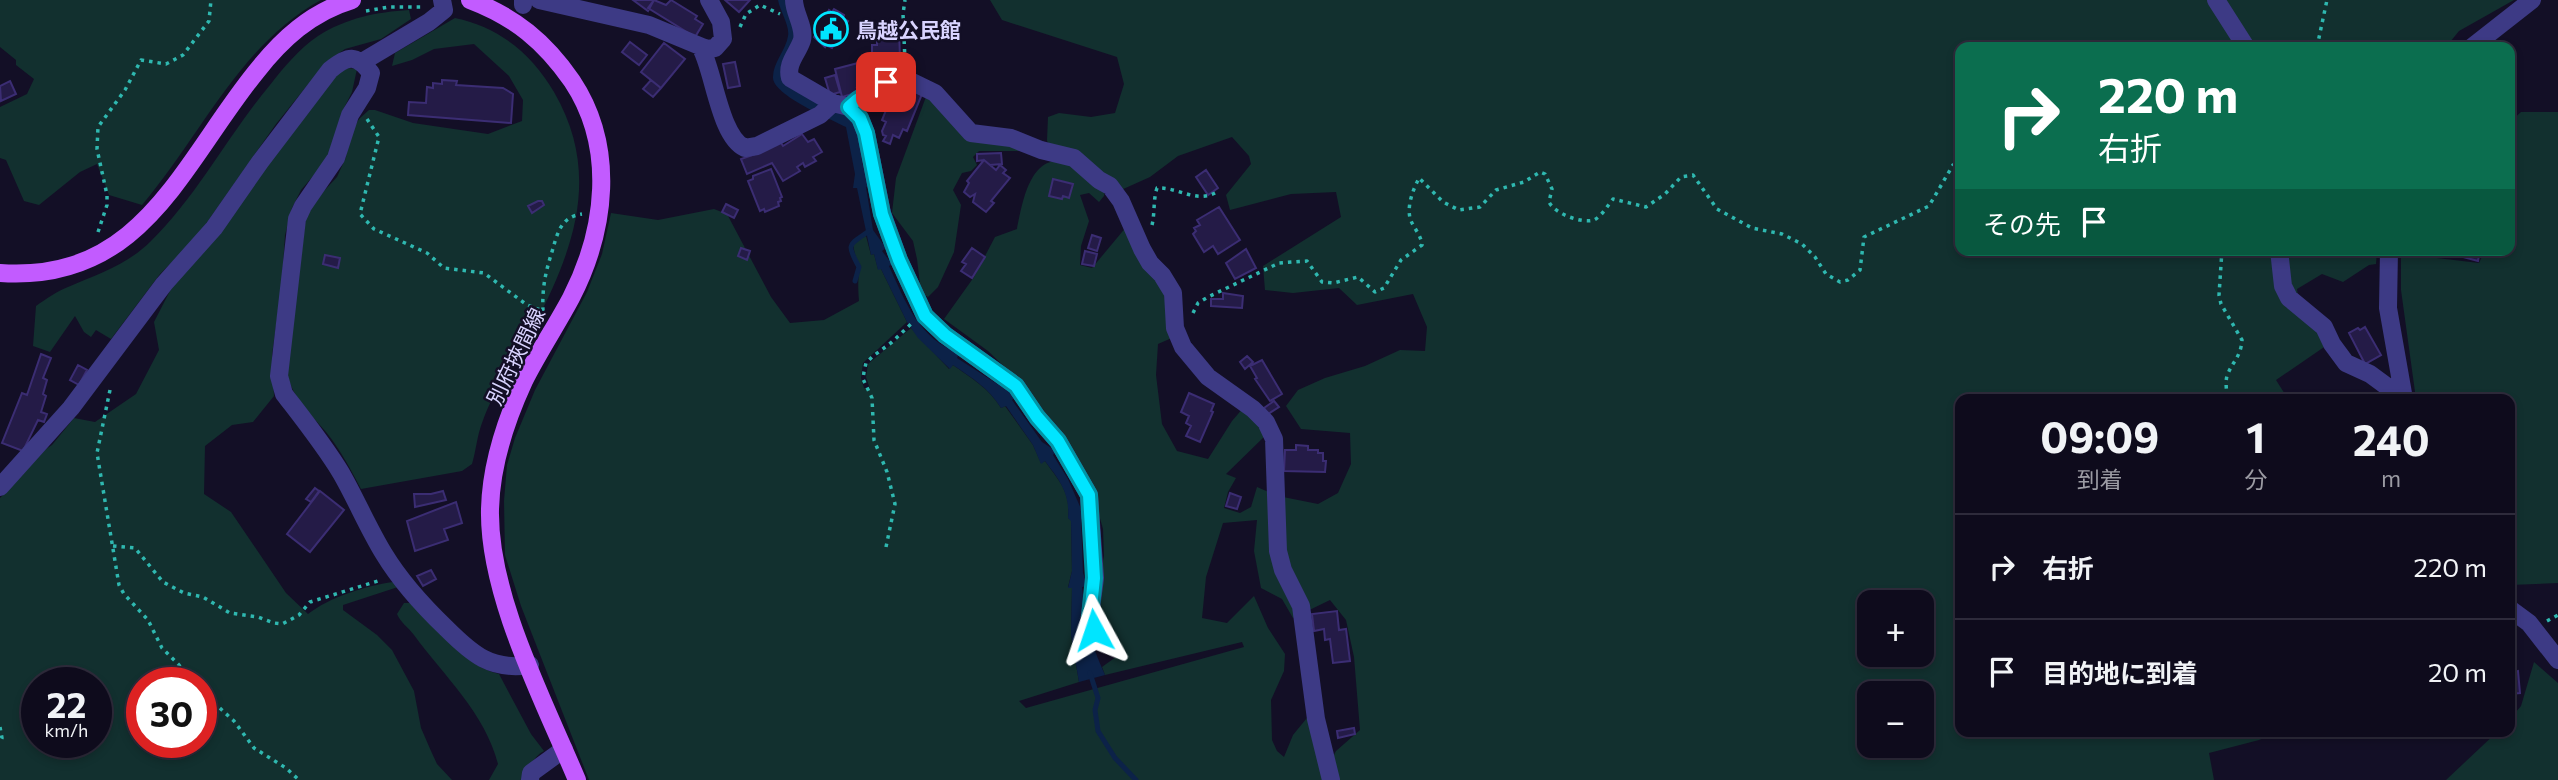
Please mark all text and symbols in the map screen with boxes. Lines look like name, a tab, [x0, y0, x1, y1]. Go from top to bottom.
public building icon: 鳥越公民館	[812, 10, 850, 48]
place label: 鳥越公民館	[856, 17, 961, 42]
pin	[856, 52, 916, 112]
icon: arrive	[867, 63, 905, 101]
text: 220 m	[2098, 63, 2238, 123]
icon: right	[1983, 70, 2074, 161]
text: 右折	[2098, 127, 2162, 167]
icon: arrive	[2075, 203, 2113, 241]
text: その先	[1983, 208, 2061, 239]
street label: 別府挾間線	[481, 303, 549, 409]
text: 09:09	[2040, 410, 2159, 462]
text: 1	[2246, 410, 2265, 462]
text: 240	[2353, 413, 2430, 465]
text: m	[2381, 464, 2401, 492]
text: 到着	[2077, 465, 2123, 493]
text: 分	[2244, 465, 2267, 493]
icon: right	[1983, 548, 2021, 586]
text: 220 m	[2414, 551, 2487, 582]
text: 右折	[2042, 552, 2094, 583]
map controls	[1857, 590, 1934, 758]
button: +	[1857, 590, 1934, 667]
position arrow	[1057, 593, 1131, 667]
icon: arrive	[1983, 653, 2021, 691]
text: 20 m	[2428, 656, 2487, 687]
text: 目的地に到着	[2042, 657, 2198, 688]
speed limit sign: 30	[126, 667, 217, 758]
button: −	[1857, 681, 1934, 758]
text: 22	[47, 682, 86, 725]
text: km/h	[45, 719, 88, 741]

